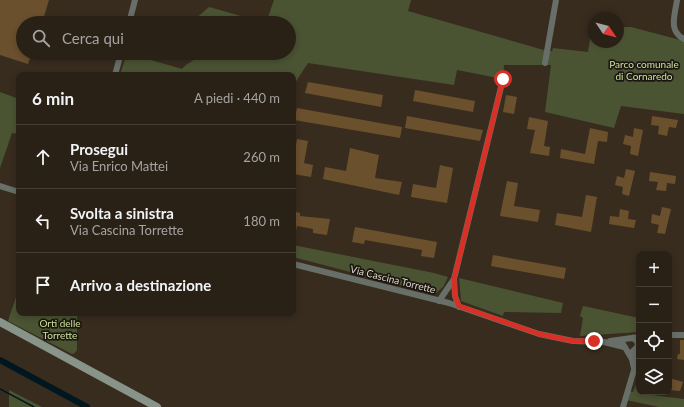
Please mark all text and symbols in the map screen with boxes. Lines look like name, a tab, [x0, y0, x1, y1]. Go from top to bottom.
north arrow	[588, 12, 624, 48]
search box	[16, 16, 296, 60]
icon: search	[30, 27, 52, 49]
text: Cerca qui	[62, 29, 124, 47]
park label: Parco comunale di Cornaredo	[609, 58, 679, 82]
route start	[494, 70, 512, 88]
text: 6 min	[32, 88, 74, 109]
text: A piedi · 440 m	[194, 90, 280, 106]
text: Prosegui	[70, 140, 128, 158]
icon: ahead	[32, 146, 54, 168]
text: 260 m	[243, 149, 280, 165]
text: Via Enrico Mattei	[70, 158, 168, 174]
text: Svolta a sinistra	[70, 204, 174, 222]
icon: left	[32, 210, 54, 232]
text: 180 m	[243, 213, 280, 229]
text: Via Cascina Torrette	[70, 222, 184, 238]
map controls	[636, 251, 672, 395]
button: +	[636, 251, 672, 287]
street label: Via Cascina Torrette	[349, 263, 437, 295]
icon: arrive	[32, 274, 54, 296]
text: Arrivo a destinazione	[70, 276, 211, 294]
button: −	[636, 287, 672, 323]
park label: Orti delle Torrette	[39, 317, 81, 341]
button: locate	[636, 323, 672, 359]
route end	[585, 332, 603, 350]
button: layers	[636, 359, 672, 395]

